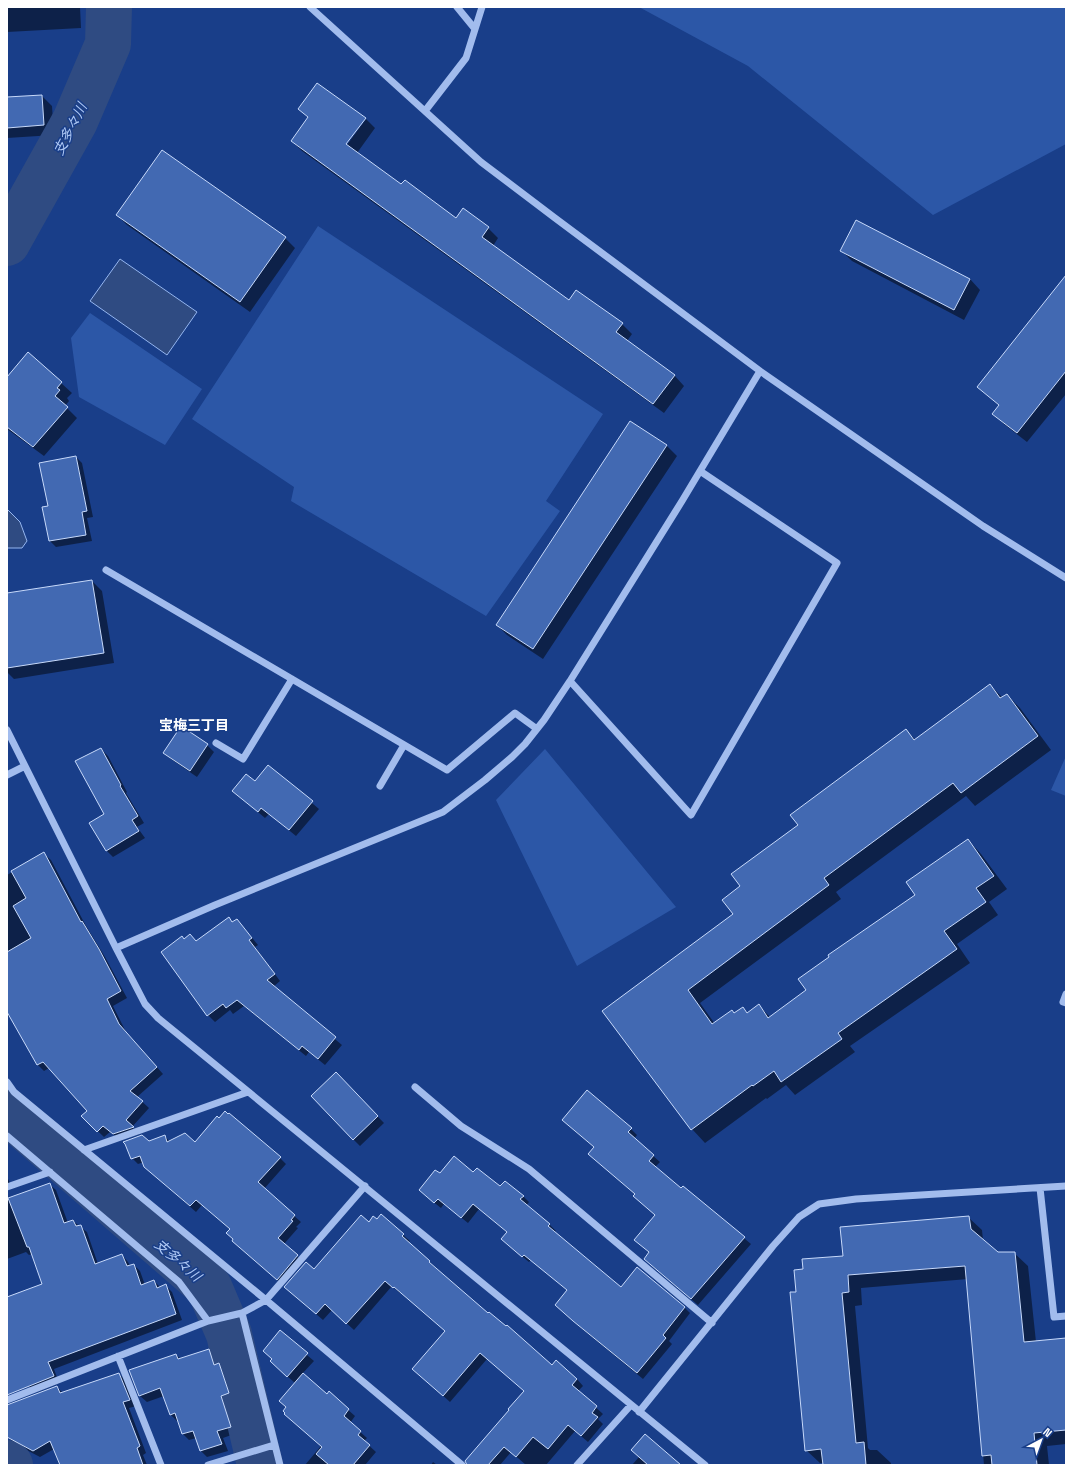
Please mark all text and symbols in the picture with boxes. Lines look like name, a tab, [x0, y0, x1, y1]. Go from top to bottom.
water label: 支多々川	[49, 98, 92, 158]
district label: 宝梅三丁目	[159, 716, 229, 734]
water label: 支多々川	[151, 1235, 207, 1286]
north arrow	[1021, 1420, 1061, 1460]
text: N	[1040, 1425, 1055, 1440]

